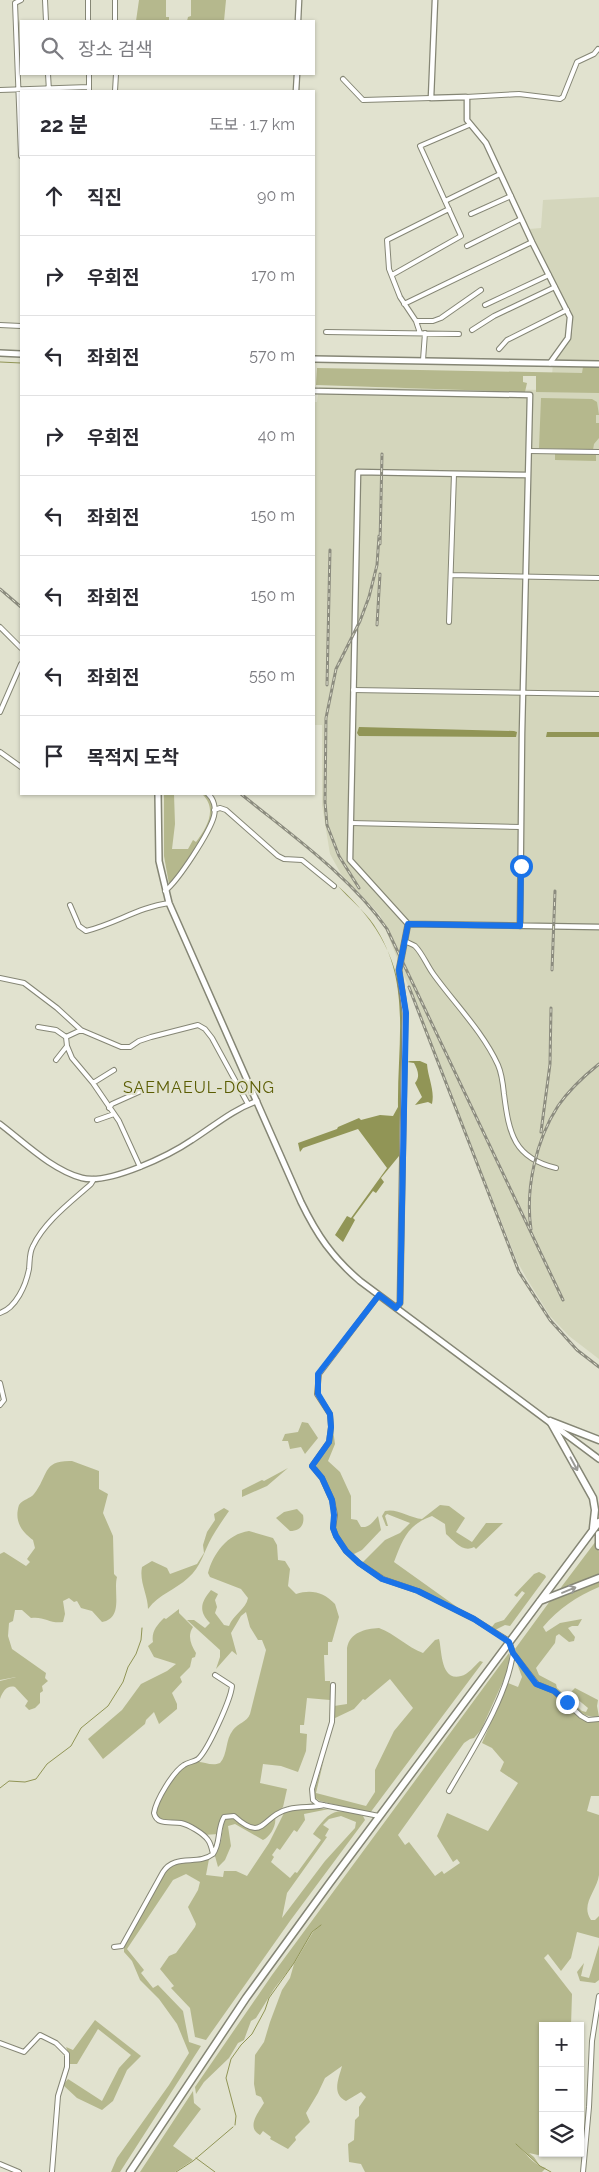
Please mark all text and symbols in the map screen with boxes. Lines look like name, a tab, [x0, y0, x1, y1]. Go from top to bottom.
search box	[20, 20, 315, 75]
icon: search	[38, 34, 66, 62]
text: 장소 검색	[78, 38, 153, 60]
text: 22 분	[40, 112, 88, 137]
text: 도보 · 1.7 km	[209, 115, 295, 134]
icon: ahead	[40, 182, 68, 210]
text: 직진	[87, 186, 122, 208]
text: 90 m	[257, 186, 295, 205]
icon: right	[40, 262, 68, 290]
text: 우회전	[87, 266, 139, 288]
text: 170 m	[251, 266, 295, 285]
icon: left	[40, 342, 68, 370]
text: 좌회전	[87, 346, 139, 368]
text: 570 m	[249, 346, 295, 365]
icon: right	[40, 422, 68, 450]
text: 우회전	[87, 426, 139, 448]
text: 40 m	[258, 426, 295, 445]
icon: left	[40, 502, 68, 530]
text: 좌회전	[87, 506, 139, 528]
text: 150 m	[251, 506, 295, 525]
icon: left	[40, 582, 68, 610]
text: 좌회전	[87, 586, 139, 608]
text: 150 m	[251, 586, 295, 605]
icon: left	[40, 662, 68, 690]
text: 좌회전	[87, 666, 139, 688]
text: 550 m	[249, 666, 295, 685]
icon: arrive	[40, 742, 68, 770]
text: 목적지 도착	[87, 746, 179, 768]
route start	[510, 855, 533, 878]
district label: SAEMAEUL-DONG	[123, 1078, 275, 1097]
one-way arrow	[569, 1456, 579, 1471]
one-way arrow	[561, 1585, 576, 1595]
route end	[556, 1691, 579, 1714]
map controls	[539, 2022, 584, 2157]
button: +	[539, 2022, 584, 2067]
button: −	[539, 2067, 584, 2112]
button: layers	[539, 2112, 584, 2157]

